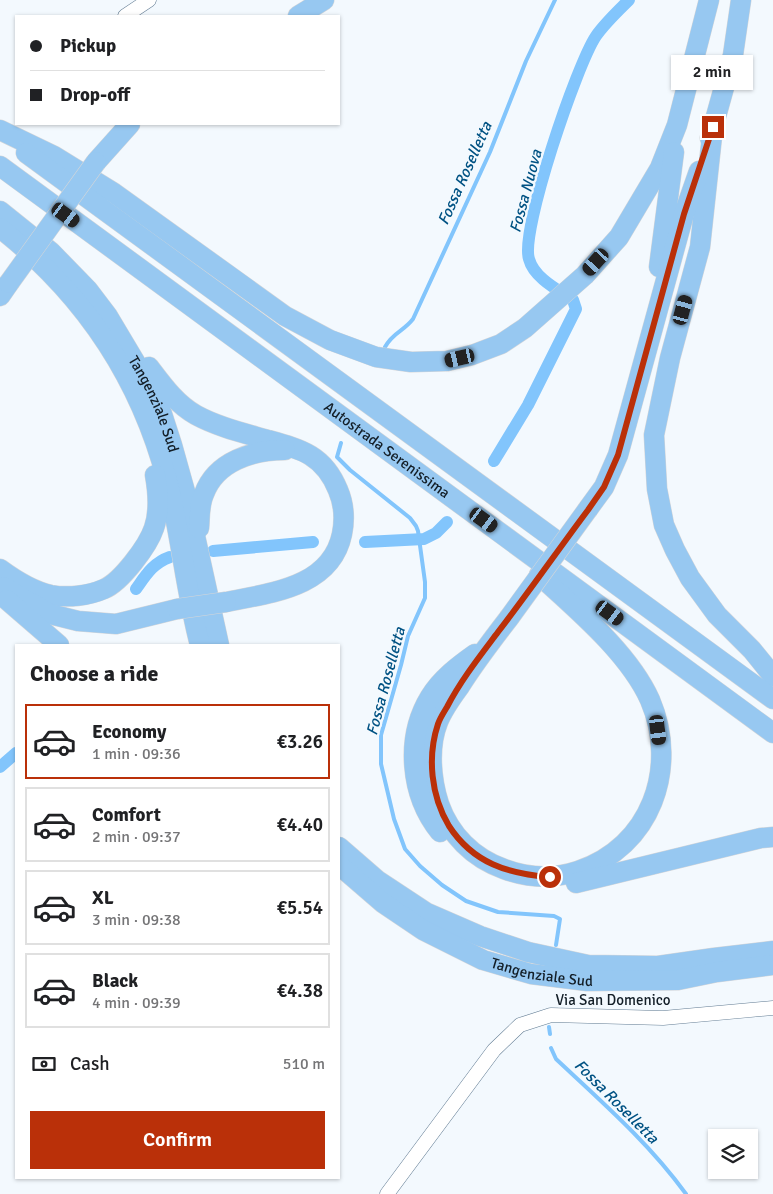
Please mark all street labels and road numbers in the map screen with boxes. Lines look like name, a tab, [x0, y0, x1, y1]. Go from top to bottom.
street label: Tangenziale Sud	[125, 353, 183, 454]
street label: Autostrada Serenissima	[321, 398, 453, 502]
street label: Tangenziale Sud	[489, 954, 593, 990]
street label: Via San Domenico	[555, 991, 671, 1009]

